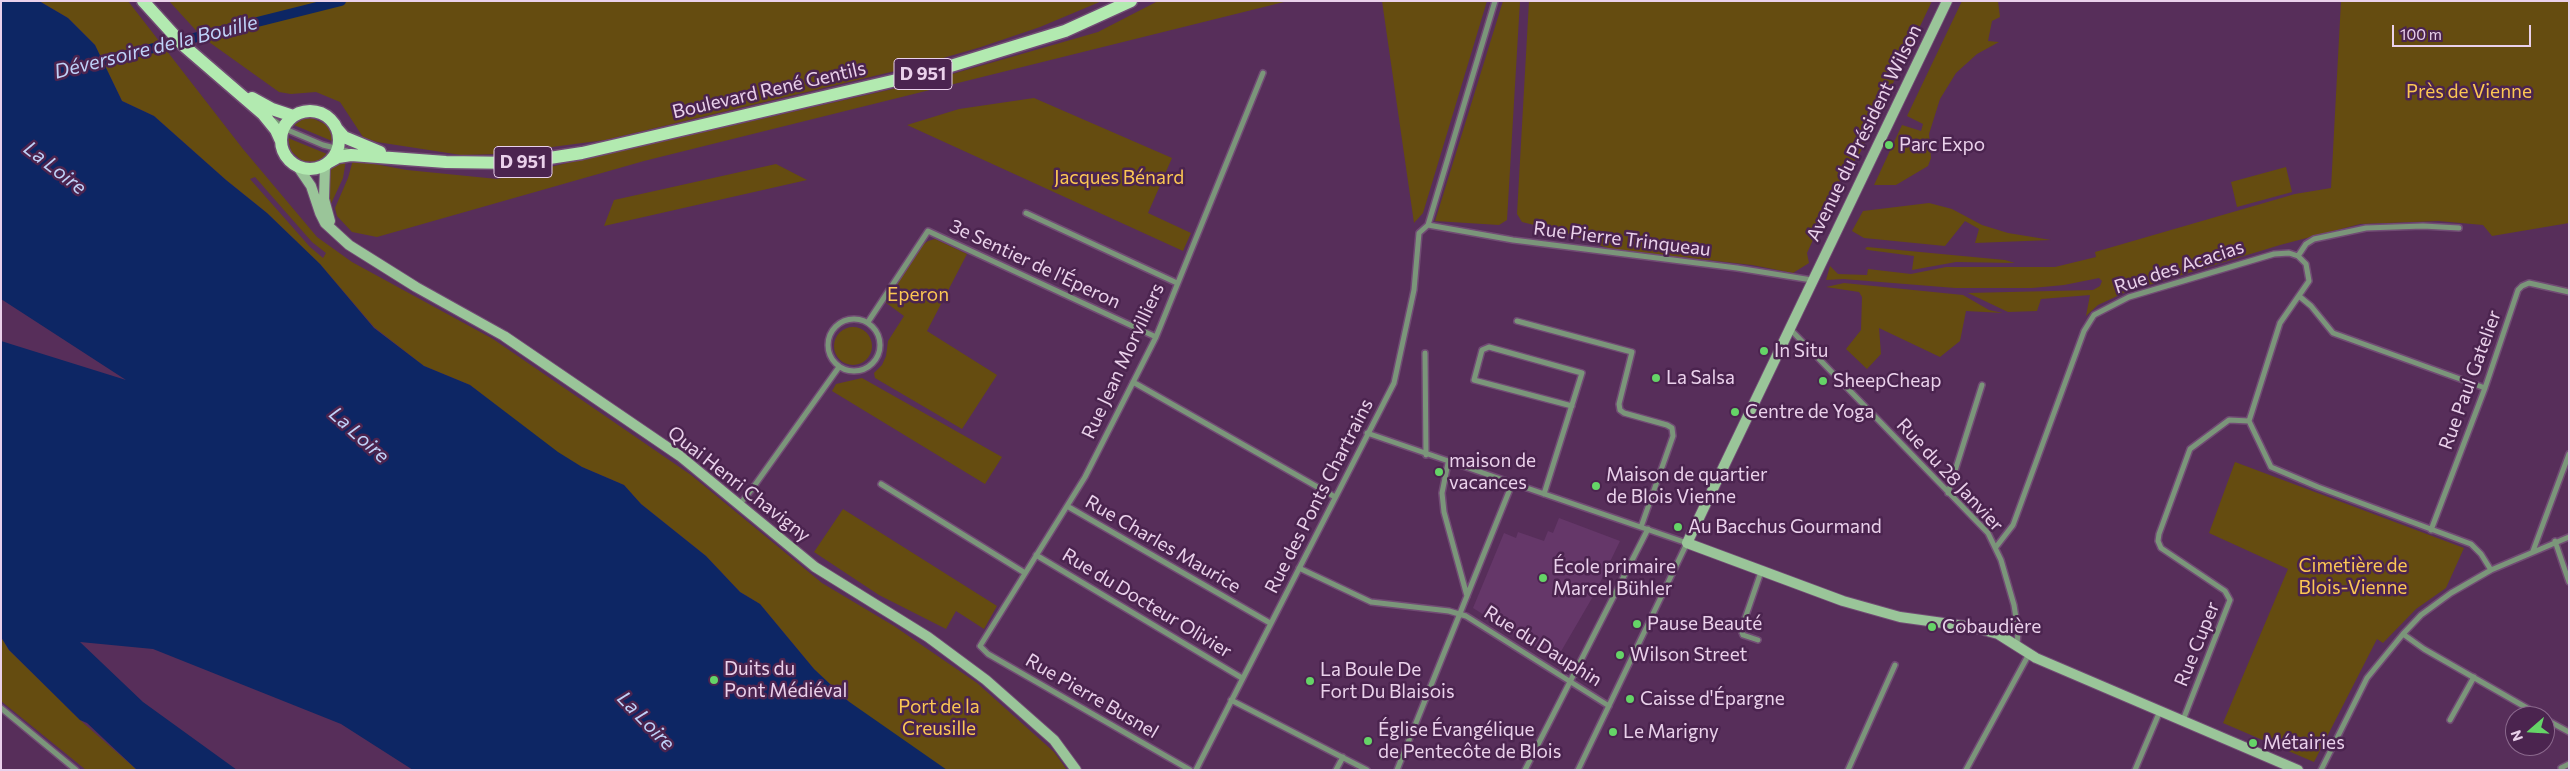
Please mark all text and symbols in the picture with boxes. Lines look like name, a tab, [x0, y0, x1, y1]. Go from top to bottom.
water label: Déversoire de la Bouille	[52, 10, 260, 84]
scale bar	[2395, 15, 2534, 47]
street label: Avenue du Président Wilson	[1802, 21, 1926, 245]
text: 100 m	[2400, 25, 2442, 43]
street label: Boulevard René Gentils	[670, 57, 868, 123]
road number: D 951	[894, 59, 952, 90]
park label: Près de Vienne	[2406, 81, 2532, 103]
place label: Parc Expo	[1899, 134, 1985, 156]
water label: La Loire	[19, 136, 91, 200]
marker: Parc Expo	[1883, 139, 1895, 151]
road number: D 951	[494, 146, 552, 178]
park label: Jacques Bénard	[1054, 167, 1184, 189]
street label: 3e Sentier de l'Éperon	[946, 214, 1124, 314]
street label: Rue Pierre Trinqueau	[1532, 217, 1712, 261]
street label: Rue des Acacias	[2111, 235, 2247, 299]
street label: Rue Jean Morvilliers	[1077, 280, 1169, 442]
park label: Eperon	[887, 284, 949, 306]
street label: Rue Paul Gatelier	[2434, 307, 2506, 453]
place label: In Situ	[1774, 340, 1828, 362]
marker: In Situ	[1758, 345, 1770, 357]
place label: La Salsa	[1666, 367, 1735, 389]
place label: SheepCheap	[1833, 370, 1941, 392]
marker: La Salsa	[1650, 372, 1662, 384]
marker: SheepCheap	[1817, 375, 1829, 387]
street label: Rue des Ponts Chartrains	[1260, 395, 1378, 597]
place label: Centre de Yoga	[1745, 401, 1874, 423]
water label: La Loire	[324, 402, 394, 468]
marker: Centre de Yoga	[1729, 406, 1741, 418]
street label: Rue du 28 Janvier	[1892, 414, 2008, 536]
street label: Quai Henri Chavigny	[663, 421, 815, 547]
place label: maison de vacances	[1449, 450, 1536, 494]
place label: Maison de quartier de Blois Vienne	[1606, 464, 1768, 508]
marker: maison de vacances	[1433, 466, 1445, 478]
marker: Maison de quartier de Blois Vienne	[1590, 480, 1602, 492]
street label: Rue Charles Maurice	[1081, 490, 1245, 598]
place label: Au Bacchus Gourmand	[1688, 516, 1882, 538]
marker: Au Bacchus Gourmand	[1672, 521, 1684, 533]
street label: Rue du Docteur Olivier	[1058, 543, 1236, 663]
park label: Cimetière de Blois-Vienne	[2299, 555, 2407, 599]
place label: École primaire Marcel Bühler	[1553, 556, 1676, 600]
marker: École primaire Marcel Bühler	[1537, 572, 1549, 584]
street label: Rue Cuper	[2170, 598, 2224, 690]
street label: Rue du Dauphin	[1480, 601, 1606, 691]
place label: Pause Beauté	[1647, 613, 1762, 635]
place label: Cobaudière	[1942, 616, 2041, 638]
marker: Pause Beauté	[1631, 618, 1643, 630]
marker: Cobaudière	[1926, 621, 1938, 633]
place label: Wilson Street	[1630, 644, 1747, 666]
street label: Rue Pierre Busnel	[1022, 649, 1162, 743]
marker: Wilson Street	[1614, 649, 1626, 661]
place label: Duits du Pont Médiéval	[724, 658, 847, 702]
place label: La Boule De Fort Du Blaisois	[1320, 659, 1455, 703]
marker: Duits du Pont Médiéval	[708, 674, 720, 686]
marker: La Boule De Fort Du Blaisois	[1304, 675, 1316, 687]
water label: La Loire	[612, 687, 680, 755]
place label: Caisse d'Épargne	[1640, 688, 1785, 710]
marker: Caisse d'Épargne	[1624, 693, 1636, 705]
park label: Port de la Creusille	[898, 696, 980, 740]
north arrow	[2505, 706, 2555, 756]
place label: Église Évangélique de Pentecôte de Blois	[1378, 719, 1561, 763]
place label: Le Marigny	[1623, 721, 1719, 743]
marker: Le Marigny	[1607, 726, 1619, 738]
text: N	[2507, 728, 2526, 743]
place label: Métairies	[2263, 732, 2345, 754]
marker: Église Évangélique de Pentecôte de Blois	[1362, 735, 1374, 747]
marker: Métairies	[2247, 737, 2259, 749]

